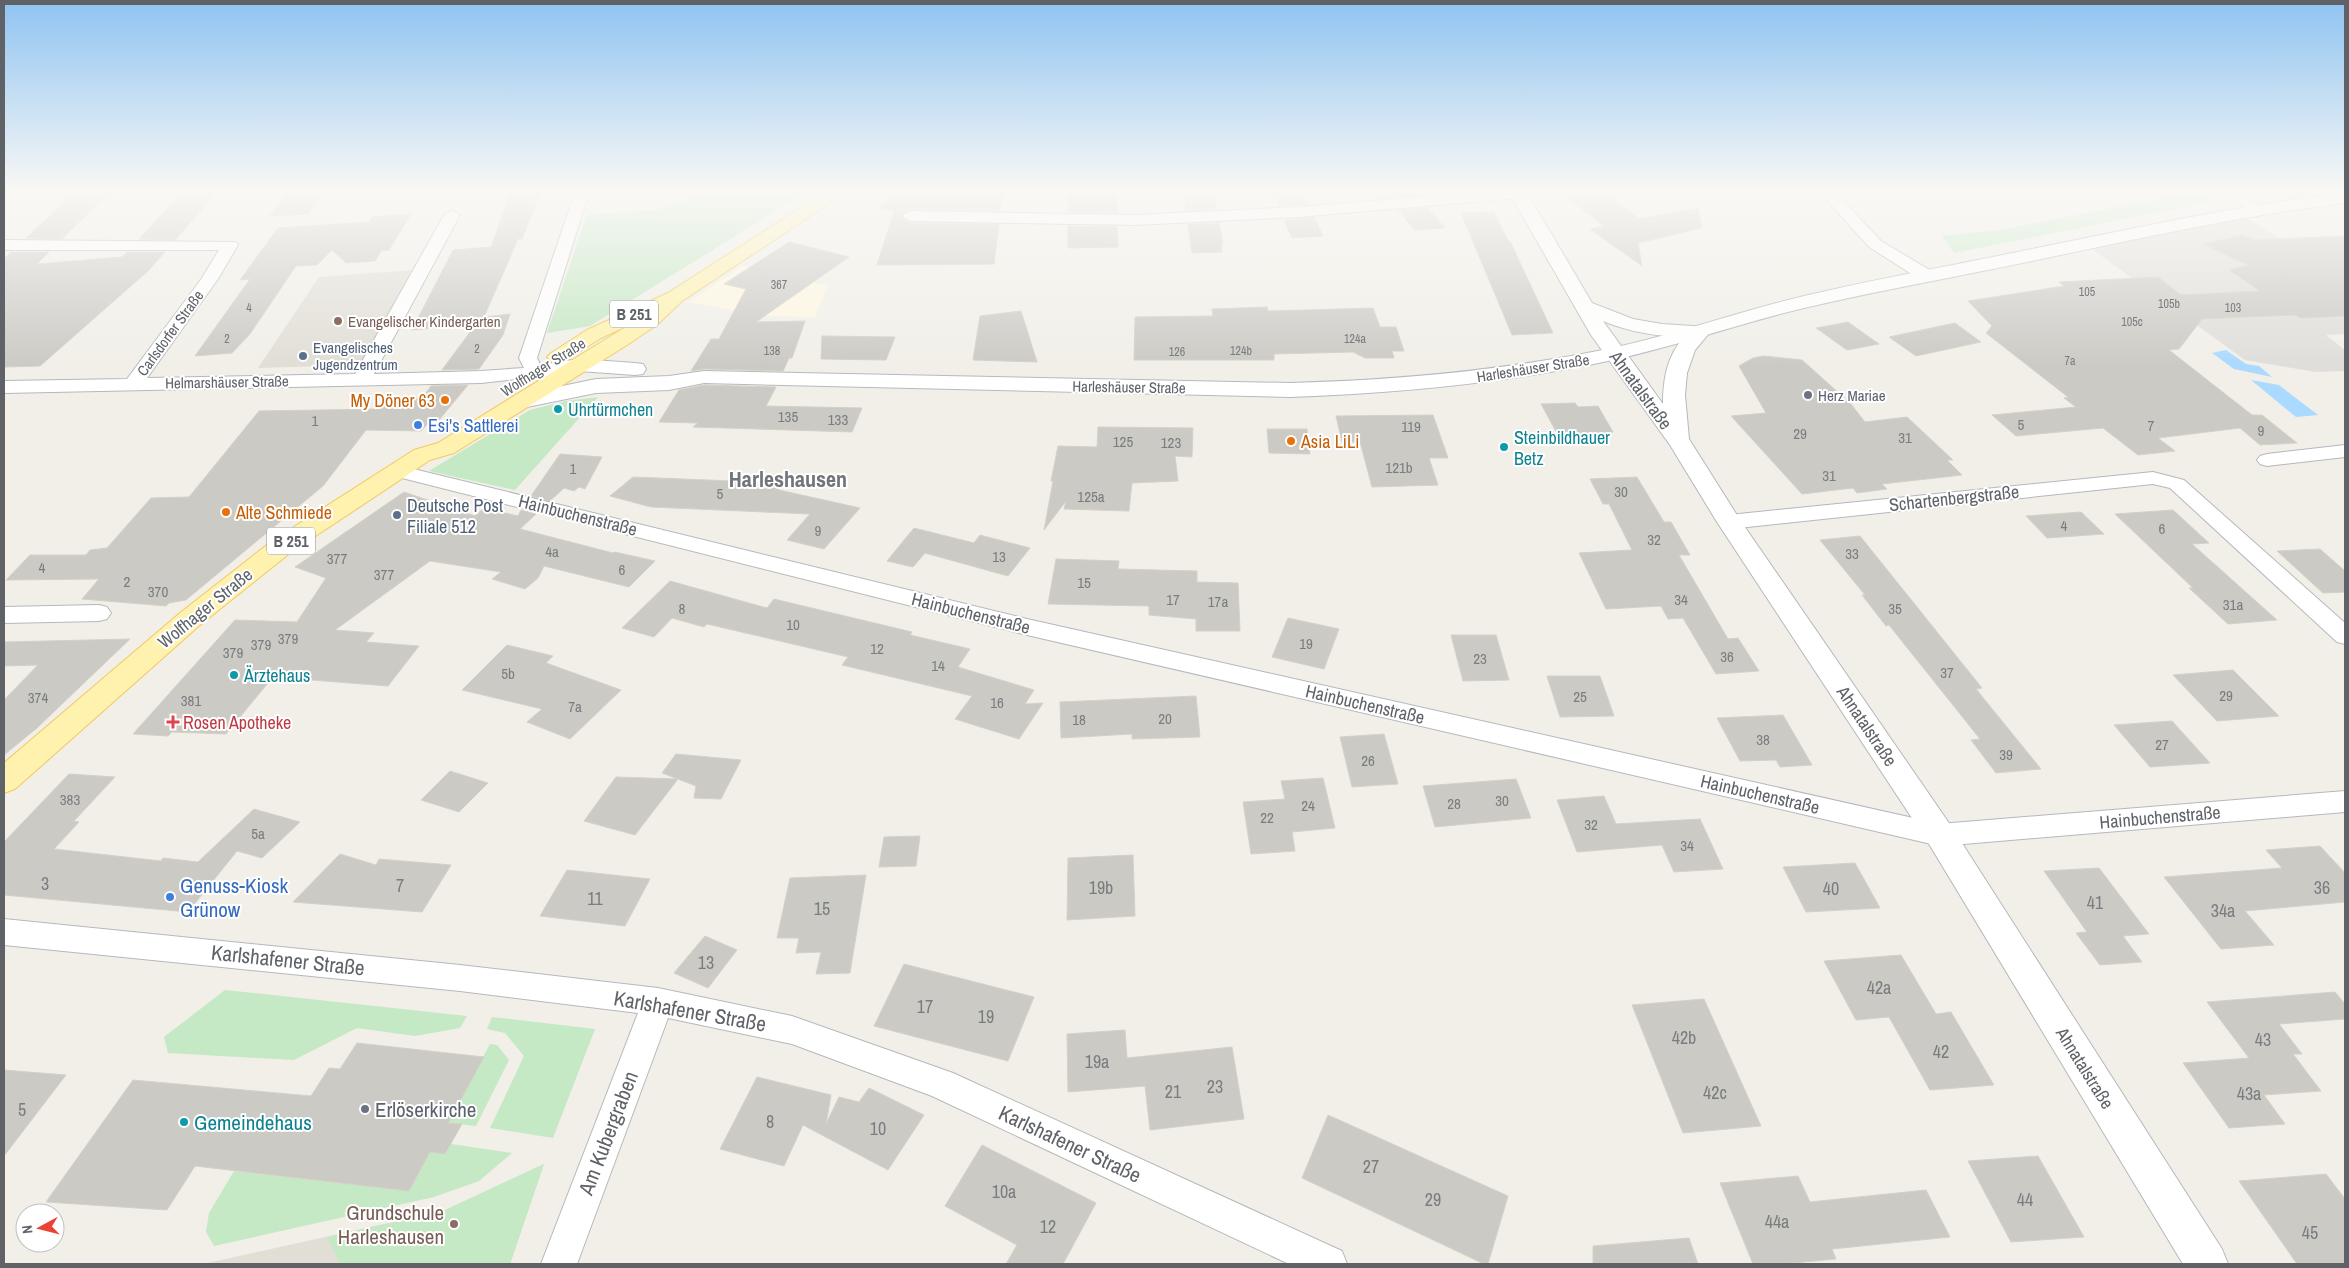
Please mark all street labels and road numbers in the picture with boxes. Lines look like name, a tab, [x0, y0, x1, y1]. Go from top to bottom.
street label: Carlsdorfer Straße	[132, 286, 208, 380]
road number: B 251	[610, 300, 658, 328]
street label: Wolfhager Straße	[497, 333, 589, 401]
street label: Ahnatalstraße	[1603, 345, 1678, 435]
street label: Harleshäuser Straße	[1475, 349, 1591, 387]
street label: Helmarshäuser Straße	[165, 370, 289, 394]
street label: Harleshäuser Straße	[1072, 376, 1186, 398]
street label: Schartenbergstraße	[1888, 479, 2020, 517]
street label: Hainbuchenstraße	[516, 488, 640, 542]
road number: B 251	[267, 528, 315, 554]
street label: Wolfhager Straße	[152, 562, 258, 654]
street label: Hainbuchenstraße	[909, 586, 1033, 640]
street label: Hainbuchenstraße	[1303, 678, 1427, 730]
street label: Ahnatalstraße	[1830, 680, 1903, 771]
street label: Hainbuchenstraße	[1698, 768, 1822, 820]
street label: Hainbuchenstraße	[2098, 799, 2222, 835]
street label: Karlshafener Straße	[210, 938, 366, 982]
street label: Karlshafener Straße	[612, 983, 768, 1039]
street label: Ahnatalstraße	[2050, 1022, 2120, 1114]
street label: Am Kubergraben	[571, 1067, 645, 1200]
street label: Karlshafener Straße	[994, 1098, 1146, 1190]

